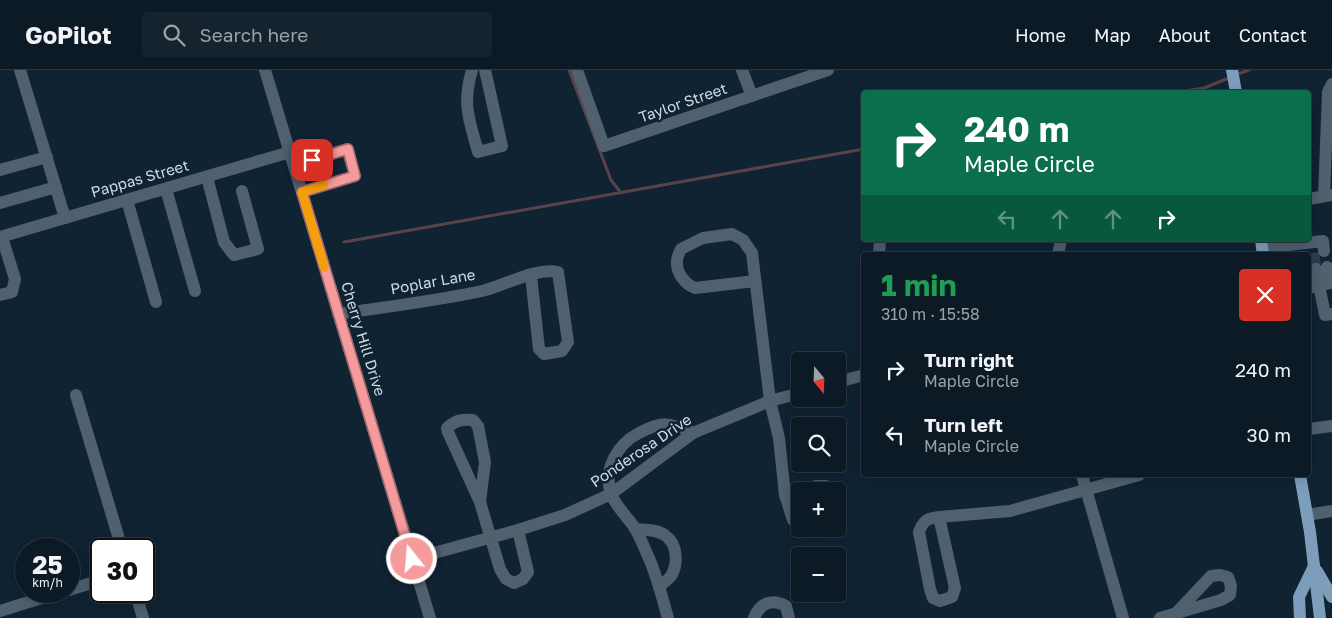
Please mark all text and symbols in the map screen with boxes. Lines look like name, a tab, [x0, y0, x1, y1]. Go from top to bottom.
search box	[142, 12, 492, 57]
text: GoPilot	[25, 20, 112, 49]
icon: search	[160, 21, 188, 49]
text: Search here	[200, 23, 308, 46]
text: Home	[1015, 24, 1066, 46]
text: Map	[1094, 24, 1131, 46]
text: About	[1159, 24, 1211, 46]
text: Contact	[1239, 24, 1307, 46]
street label: Taylor Street	[636, 79, 729, 126]
text: 240 m	[964, 108, 1069, 150]
icon: right	[881, 110, 946, 175]
pin	[291, 139, 333, 181]
icon: arrive	[298, 146, 326, 174]
text: Maple Circle	[964, 150, 1095, 177]
street label: Pappas Street	[89, 155, 191, 201]
icon: left	[993, 205, 1021, 233]
icon: ahead	[1046, 205, 1074, 233]
icon: ahead	[1099, 205, 1127, 233]
icon: right	[1152, 205, 1180, 233]
street label: Poplar Lane	[389, 265, 477, 297]
text: 1 min	[881, 267, 957, 303]
button: close	[1239, 269, 1291, 321]
street label: Cherry Hill Drive	[338, 279, 390, 398]
text: 310 m · 15:58	[881, 304, 980, 324]
text: Turn right	[924, 348, 1014, 371]
north arrow	[791, 352, 846, 408]
map controls	[791, 352, 846, 602]
icon: right	[881, 356, 909, 384]
text: 240 m	[1235, 358, 1291, 381]
text: Maple Circle	[924, 371, 1019, 391]
street label: Ponderosa Drive	[587, 410, 695, 491]
text: Turn left	[924, 413, 1003, 436]
button: search	[791, 417, 846, 472]
icon: left	[881, 421, 909, 449]
text: 30 m	[1247, 423, 1291, 446]
text: Maple Circle	[924, 436, 1019, 456]
button: +	[791, 482, 846, 537]
position arrow	[385, 532, 437, 584]
speed limit sign: 30	[90, 538, 155, 603]
button: −	[791, 547, 846, 602]
text: 25	[32, 549, 63, 580]
text: km/h	[32, 575, 63, 590]

